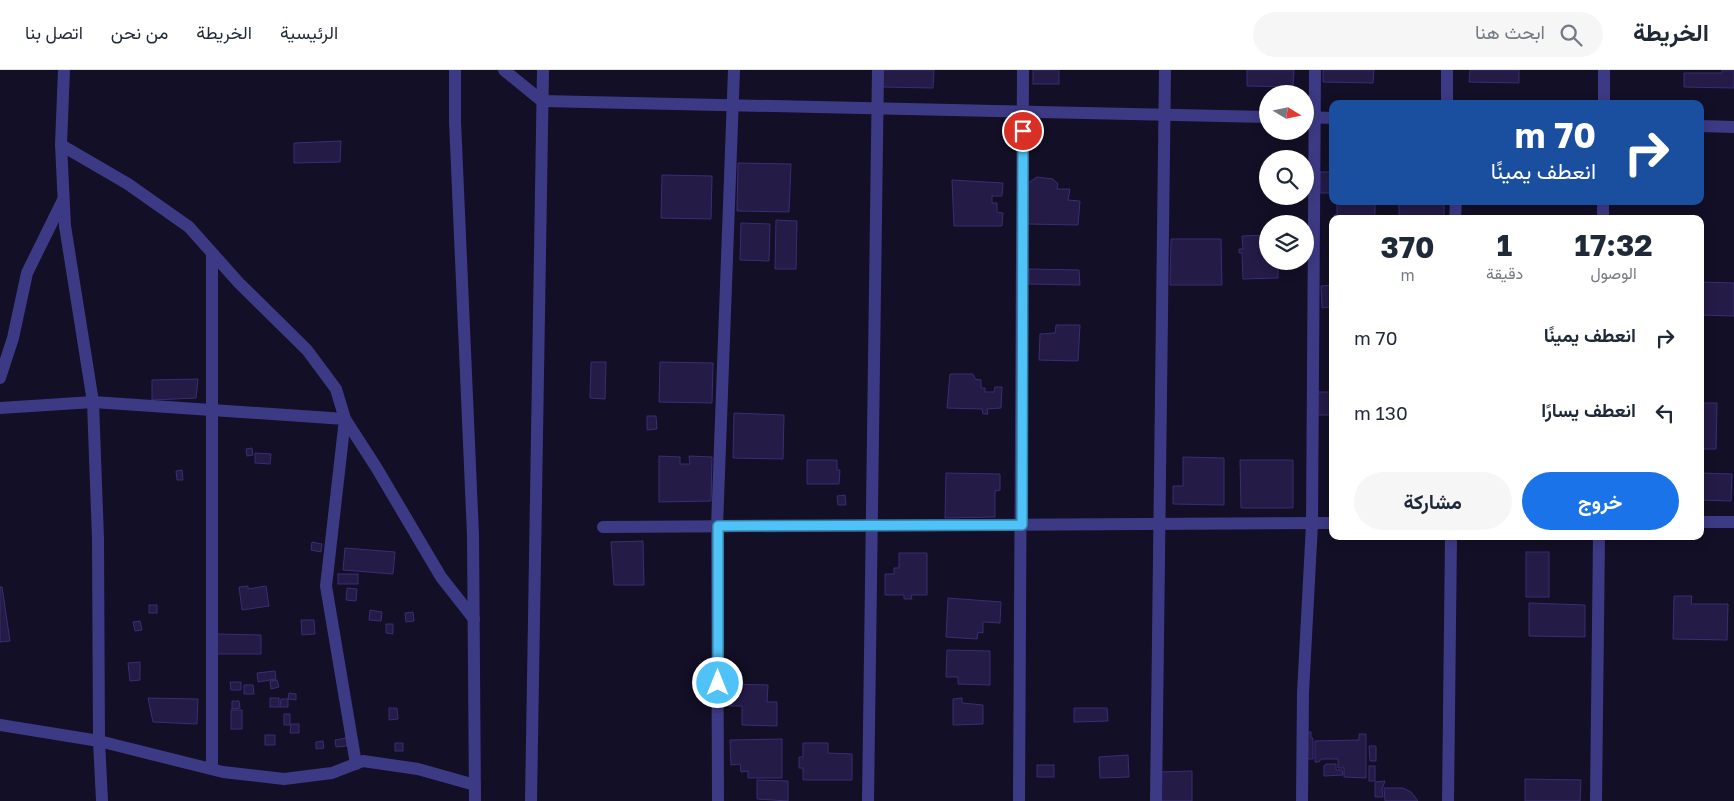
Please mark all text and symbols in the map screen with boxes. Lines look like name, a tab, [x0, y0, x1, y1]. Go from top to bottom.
search box	[1253, 12, 1603, 57]
text: الخريطة	[1633, 17, 1709, 46]
text: ابحث هنا	[1475, 20, 1545, 43]
text: اتصل بنا	[25, 21, 83, 43]
text: من نحن	[111, 21, 168, 43]
text: الخريطة	[196, 21, 252, 43]
text: الرئيسية	[280, 21, 338, 43]
icon: search	[1557, 21, 1585, 49]
north arrow	[1259, 85, 1314, 140]
map controls	[1259, 85, 1314, 270]
pin	[1002, 110, 1044, 152]
text: 70 m	[1515, 114, 1596, 156]
icon: arrive	[1009, 117, 1037, 145]
icon: right	[1614, 120, 1679, 185]
button: search	[1259, 150, 1314, 205]
text: انعطف يمينًا	[1491, 157, 1596, 184]
button: layers	[1259, 215, 1314, 270]
text: 1	[1497, 227, 1512, 263]
text: 17:32	[1575, 227, 1653, 263]
text: 370	[1380, 229, 1435, 265]
text: دقيقة	[1486, 263, 1523, 283]
text: الوصول	[1590, 263, 1637, 283]
text: m	[1400, 265, 1415, 285]
text: انعطف يمينًا	[1544, 323, 1636, 346]
icon: right	[1651, 324, 1679, 352]
text: 70 m	[1354, 326, 1397, 349]
text: انعطف يسارًا	[1541, 398, 1636, 421]
icon: left	[1651, 399, 1679, 427]
text: 130 m	[1354, 401, 1408, 424]
button: مشاركة	[1354, 472, 1512, 530]
button: خروج	[1522, 472, 1679, 530]
position arrow	[691, 656, 743, 708]

